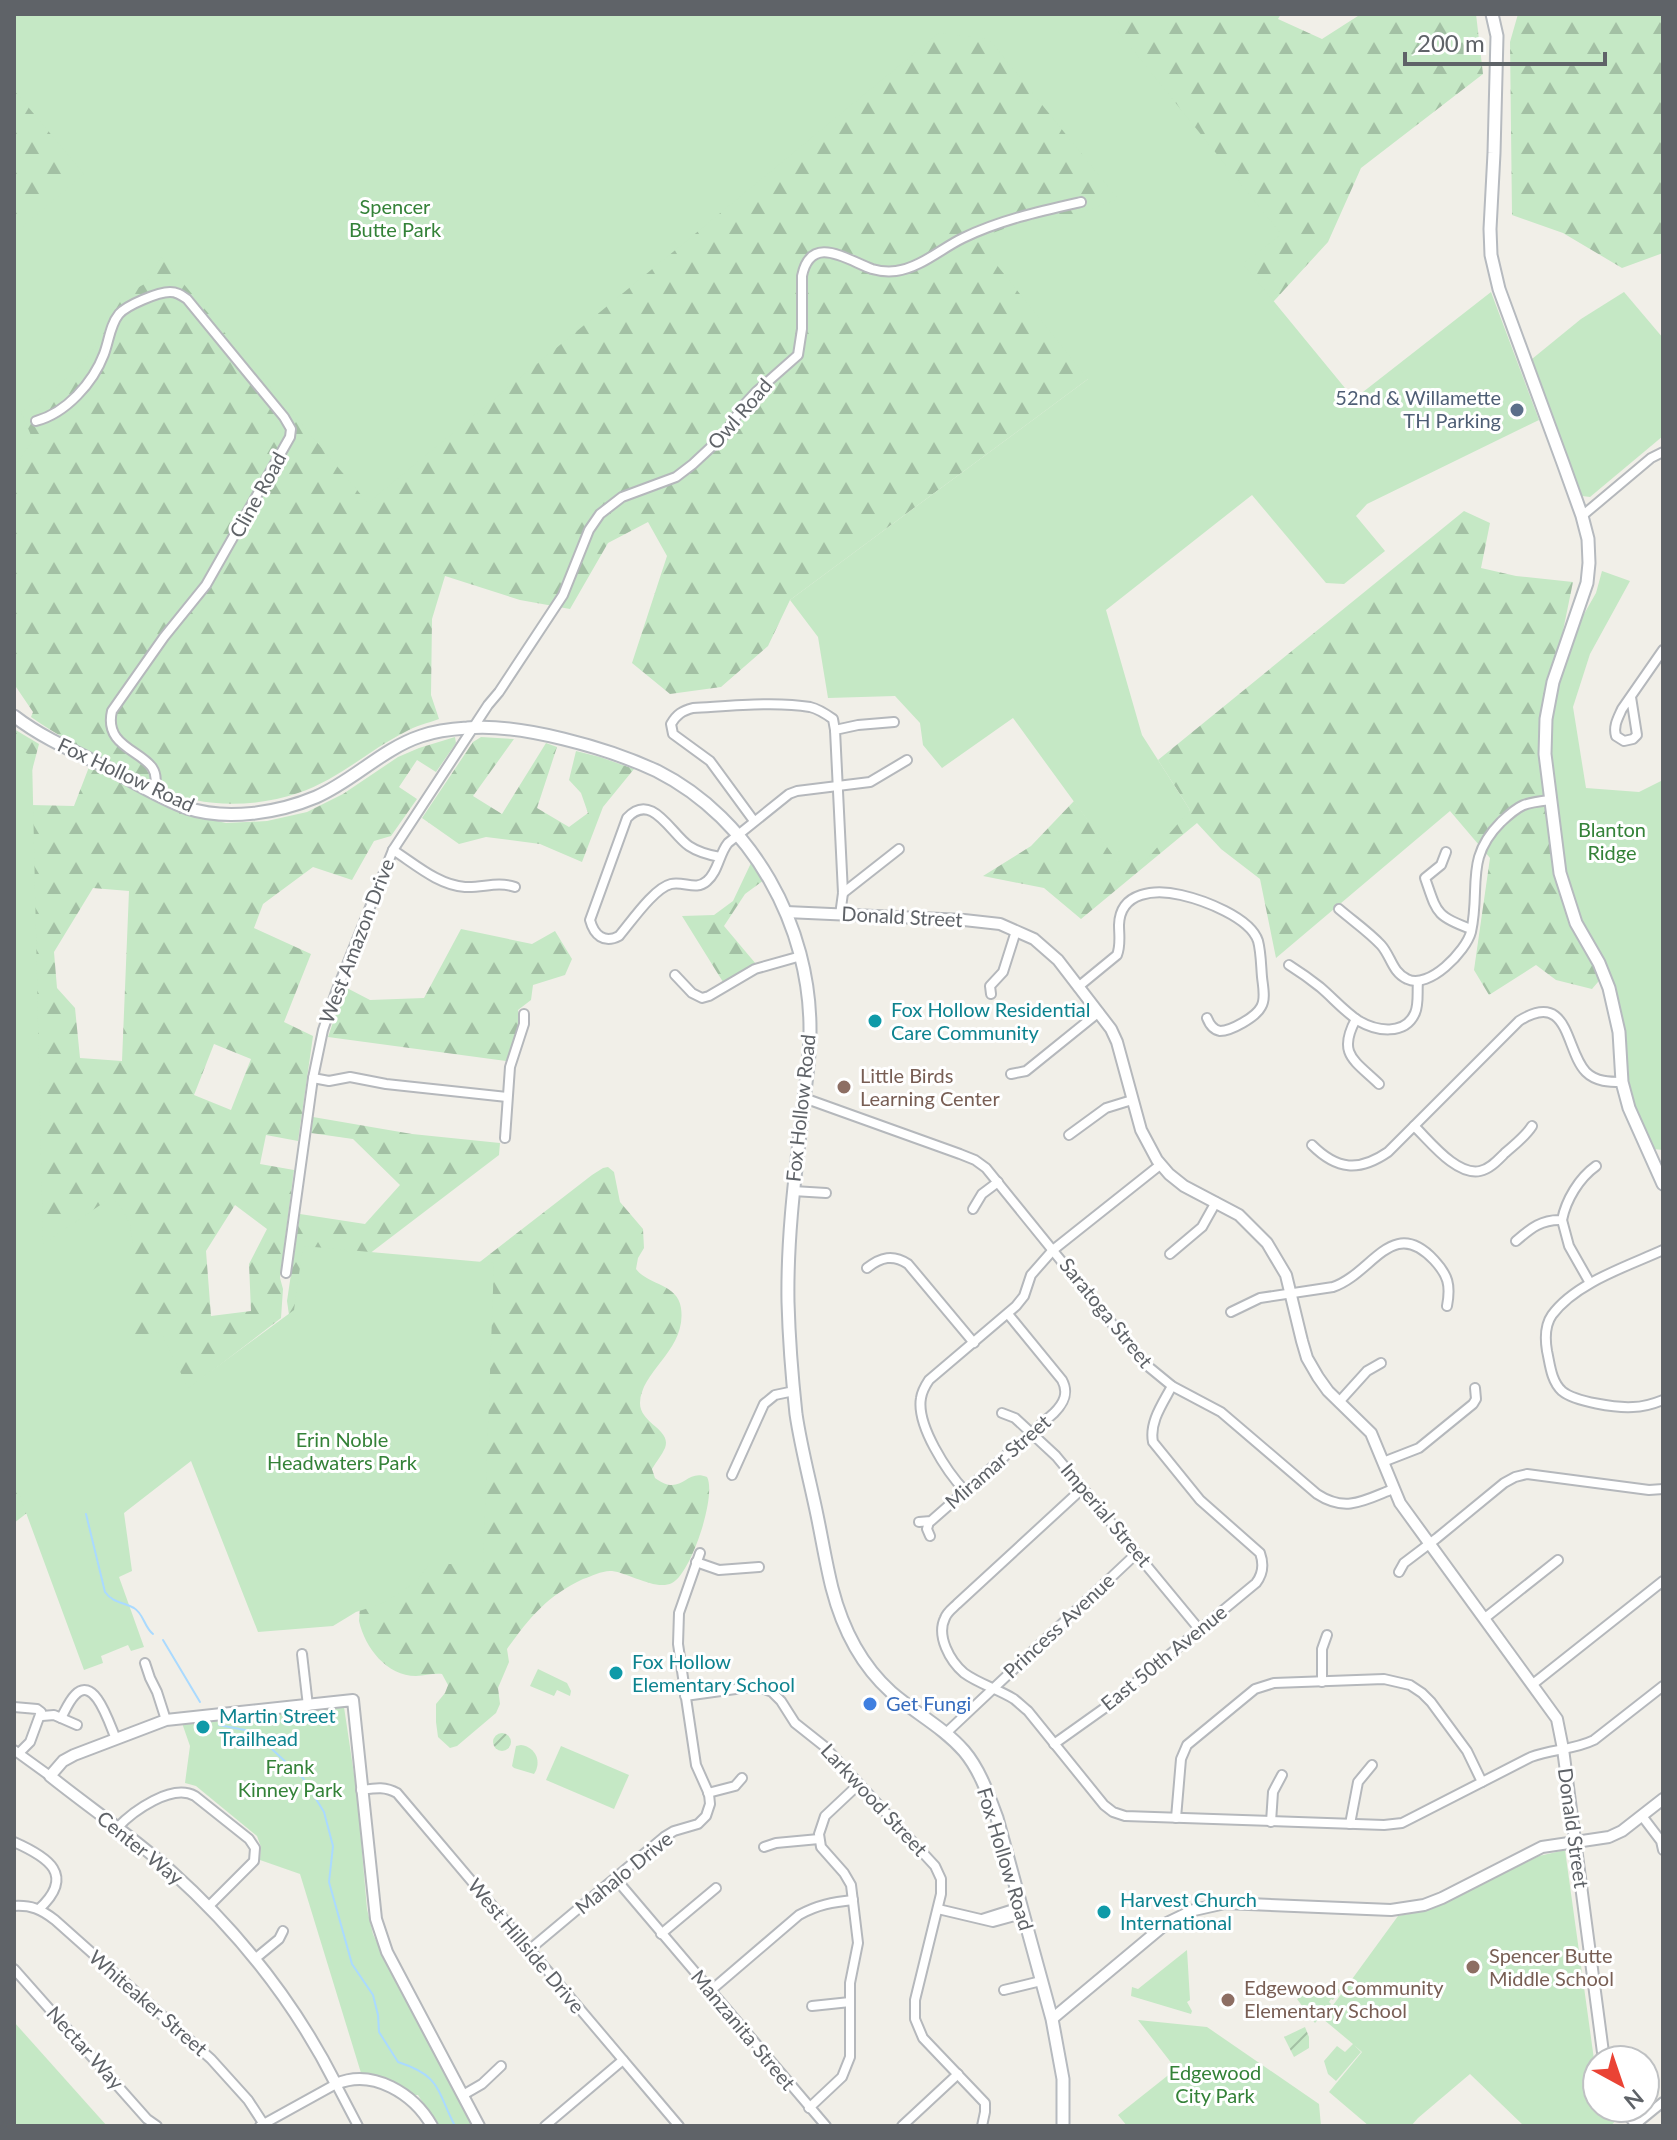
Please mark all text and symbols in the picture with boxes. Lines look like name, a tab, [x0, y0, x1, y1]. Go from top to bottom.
scale bar	[1405, 16, 1605, 66]
text: 200 m	[1417, 28, 1485, 57]
park label: Spencer Butte Park	[349, 194, 442, 241]
street label: Owl Road	[702, 373, 776, 454]
place label: 52nd & Willamette TH Parking	[1335, 385, 1501, 432]
marker: 52nd & Willamette TH Parking	[1508, 401, 1526, 419]
street label: Cline Road	[224, 448, 290, 541]
street label: Fox Hollow Road	[54, 732, 199, 816]
park label: Blanton Ridge	[1578, 817, 1646, 864]
street label: West Amazon Drive	[314, 855, 399, 1026]
street label: Donald Street	[841, 901, 963, 931]
place label: Fox Hollow Residential Care Community	[891, 997, 1090, 1044]
marker: Fox Hollow Residential Care Community	[866, 1012, 884, 1030]
street label: Fox Hollow Road	[780, 1033, 820, 1183]
place label: Little Birds Learning Center	[860, 1063, 1000, 1110]
marker: Little Birds Learning Center	[835, 1078, 853, 1096]
street label: Saratoga Street	[1055, 1253, 1158, 1372]
street label: Miramar Street	[940, 1409, 1055, 1513]
park label: Erin Noble Headwaters Park	[267, 1427, 418, 1474]
street label: Imperial Street	[1056, 1458, 1157, 1571]
street label: Princess Avenue	[998, 1568, 1119, 1683]
street label: East 50th Avenue	[1096, 1599, 1231, 1715]
place label: Fox Hollow Elementary School	[632, 1649, 795, 1696]
marker: Fox Hollow Elementary School	[607, 1664, 625, 1682]
place label: Get Fungi	[886, 1691, 971, 1715]
marker: Get Fungi	[861, 1695, 879, 1713]
place label: Martin Street Trailhead	[219, 1703, 336, 1750]
marker: Martin Street Trailhead	[194, 1718, 212, 1736]
street label: Larkwood Street	[817, 1738, 933, 1860]
park label: Frank Kinney Park	[238, 1754, 343, 1801]
street label: Donald Street	[1554, 1766, 1594, 1890]
street label: Fox Hollow Road	[973, 1784, 1039, 1933]
street label: Center Way	[93, 1805, 189, 1890]
street label: Mahalo Drive	[570, 1826, 677, 1919]
street label: West Hillside Drive	[463, 1873, 590, 2018]
place label: Harvest Church International	[1120, 1887, 1257, 1934]
marker: Harvest Church International	[1095, 1903, 1113, 1921]
place label: Spencer Butte Middle School	[1489, 1943, 1614, 1990]
street label: Whiteaker Street	[85, 1944, 213, 2060]
marker: Spencer Butte Middle School	[1464, 1958, 1482, 1976]
street label: Manzanita Street	[687, 1964, 801, 2094]
place label: Edgewood Community Elementary School	[1244, 1975, 1444, 2022]
marker: Edgewood Community Elementary School	[1219, 1991, 1237, 2009]
street label: Nectar Way	[42, 2001, 130, 2094]
north arrow	[1581, 2044, 1661, 2124]
park label: Edgewood City Park	[1169, 2060, 1261, 2107]
text: N	[1619, 2084, 1649, 2115]

